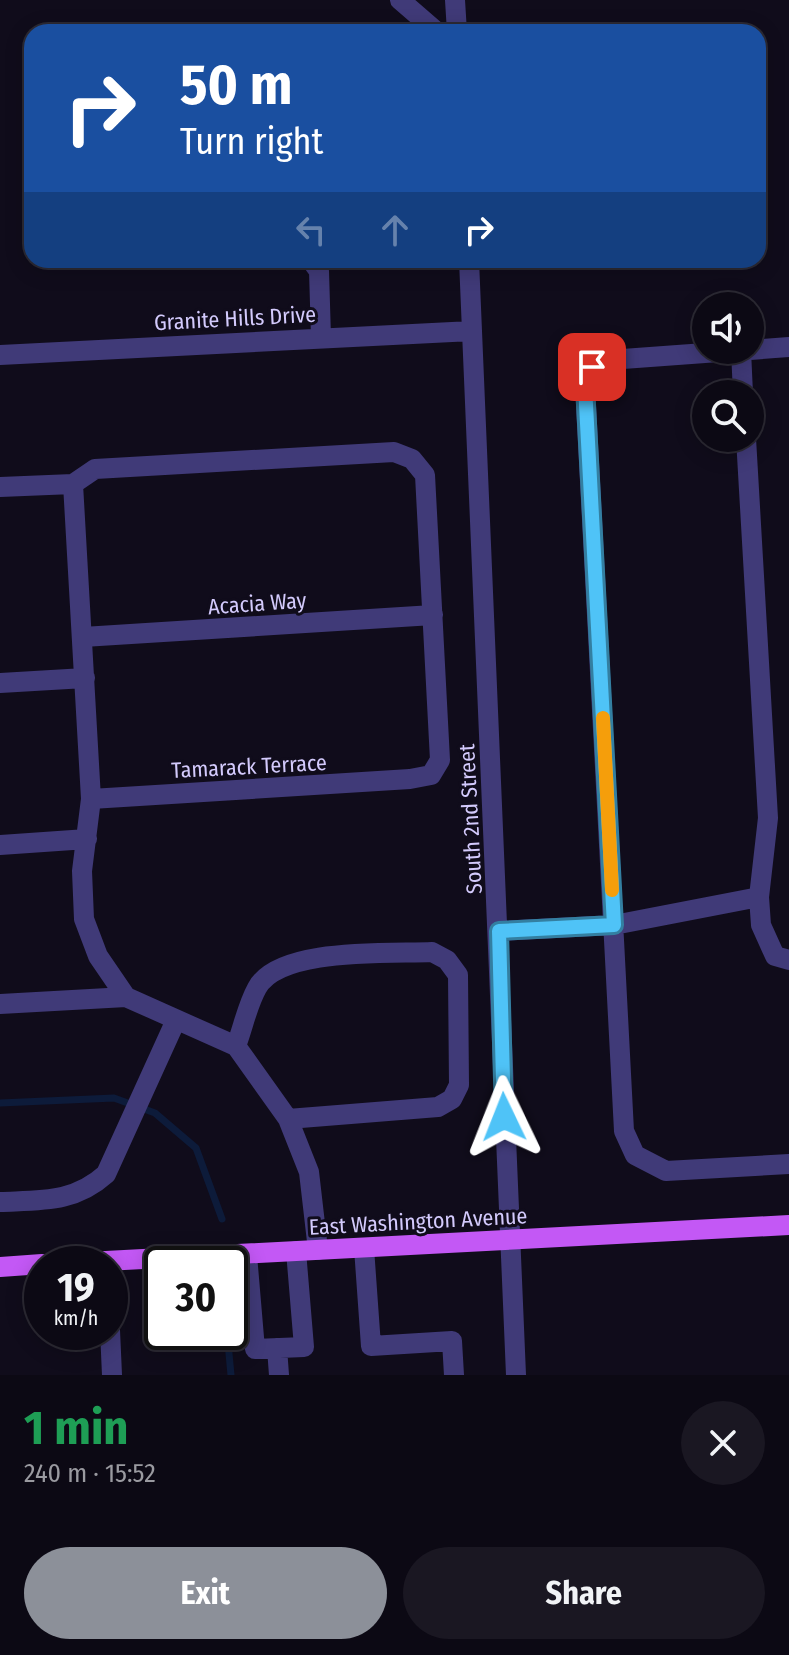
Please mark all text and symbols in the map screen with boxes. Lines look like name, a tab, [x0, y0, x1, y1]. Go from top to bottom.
text: 50 m	[180, 52, 292, 119]
icon: right	[48, 56, 152, 160]
text: Turn right	[180, 120, 323, 164]
icon: left	[289, 208, 333, 252]
icon: ahead	[373, 208, 417, 252]
icon: right	[457, 208, 501, 252]
map controls	[692, 292, 764, 452]
button: sound	[692, 292, 764, 364]
street label: Granite Hills Drive	[153, 301, 317, 336]
pin	[558, 333, 626, 401]
icon: arrive	[570, 345, 614, 389]
button: search	[692, 380, 764, 452]
street label: Acacia Way	[207, 587, 307, 620]
street label: South 2nd Street	[453, 742, 488, 895]
street label: Tamarack Terrace	[171, 749, 327, 784]
position arrow	[462, 1075, 546, 1159]
street label: East Washington Avenue	[308, 1202, 528, 1241]
speed limit sign: 30	[144, 1246, 248, 1350]
text: 19	[57, 1264, 95, 1312]
text: km/h	[54, 1306, 98, 1330]
text: 1 min	[24, 1399, 129, 1457]
button: close	[681, 1401, 765, 1485]
text: 240 m · 15:52	[24, 1458, 156, 1489]
button: Exit	[24, 1547, 387, 1639]
button: Share	[403, 1547, 765, 1639]

